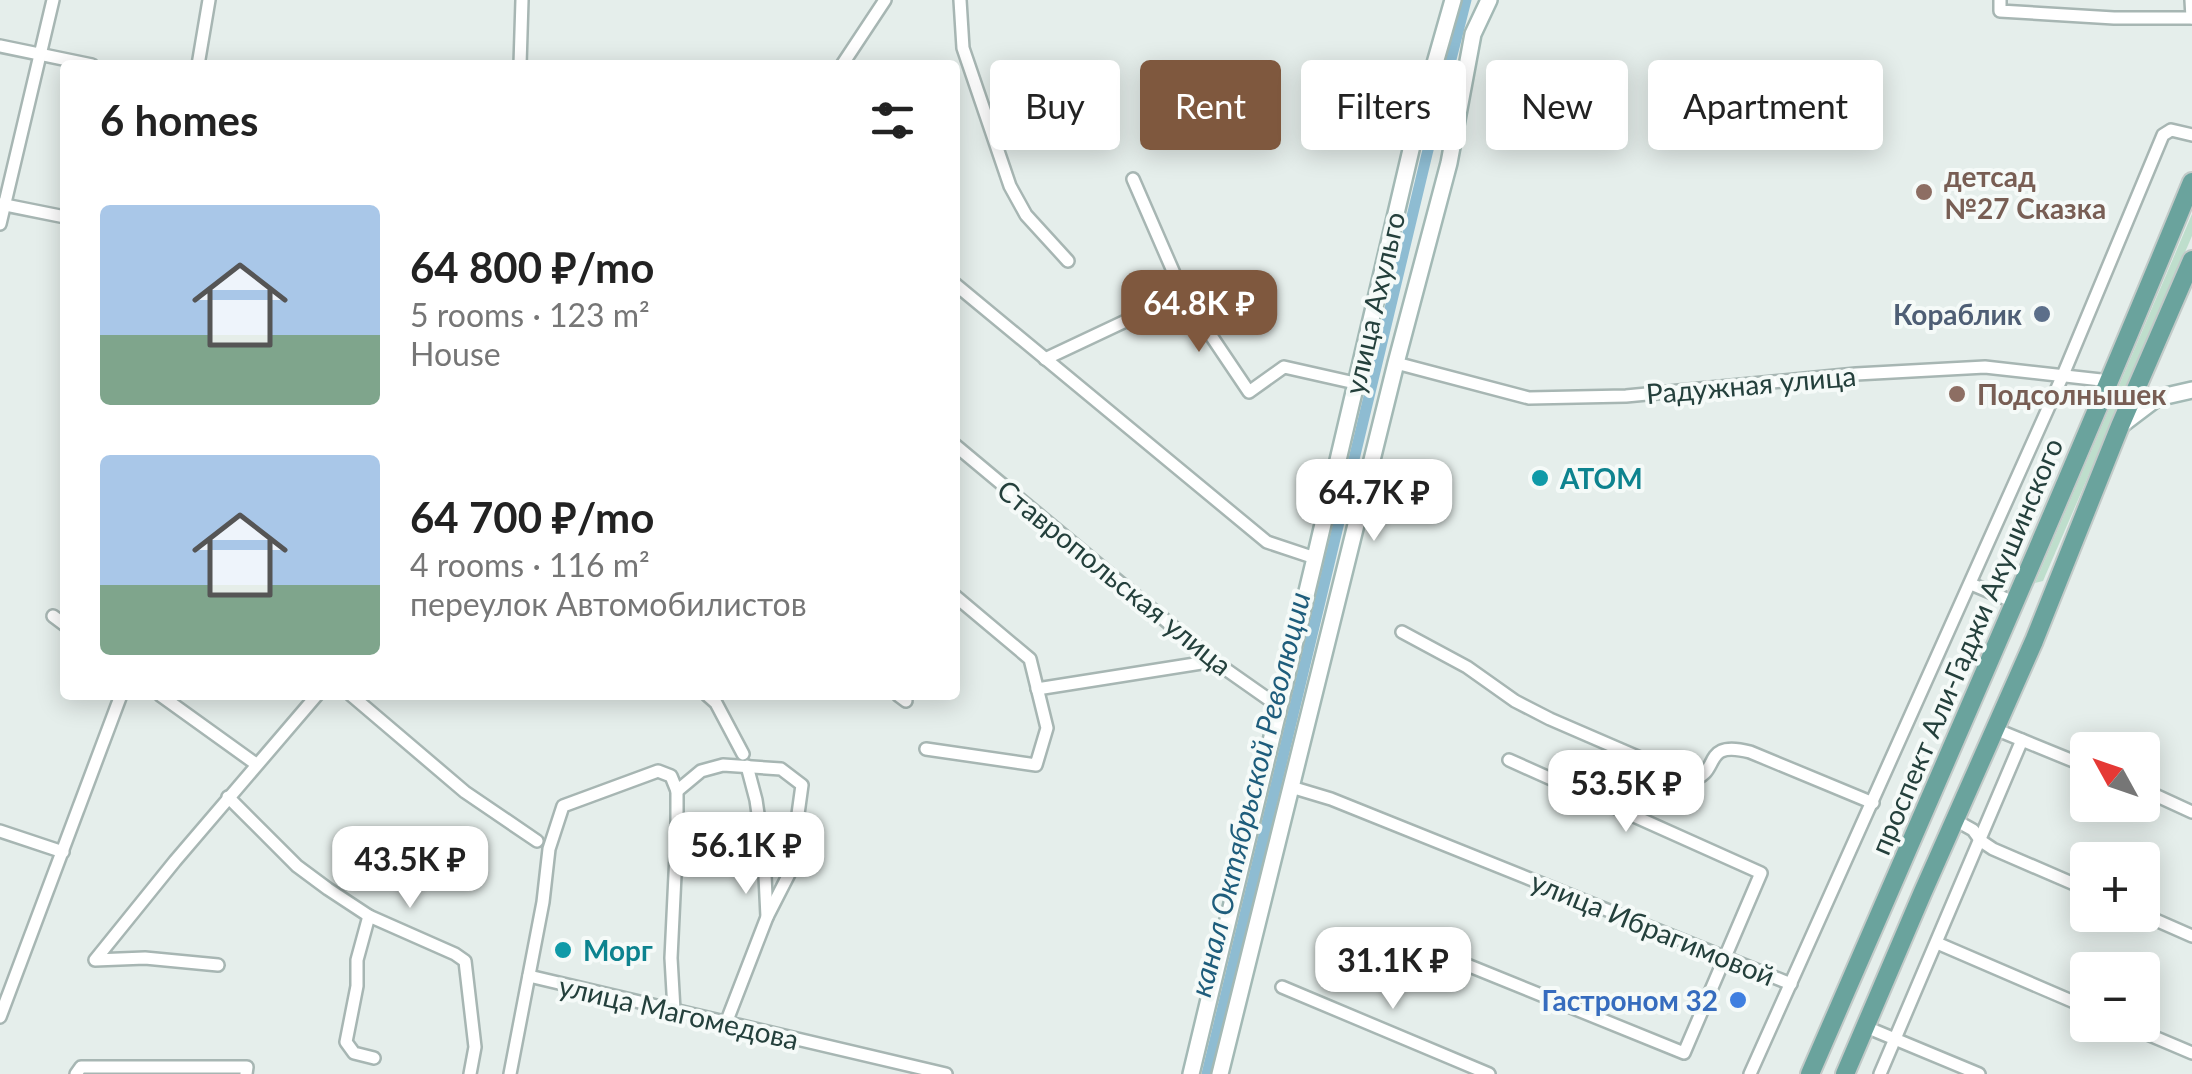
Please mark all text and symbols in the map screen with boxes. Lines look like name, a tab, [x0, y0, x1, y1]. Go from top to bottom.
chip: Buy	[990, 60, 1120, 150]
chip: Rent	[1140, 60, 1281, 150]
chip: Filters	[1301, 60, 1466, 150]
chip: New	[1486, 60, 1628, 150]
chip: Apartment	[1648, 60, 1883, 150]
icon: filters	[865, 93, 920, 148]
text: 6 homes	[100, 95, 258, 145]
place label: детсад №27 Сказка	[1944, 159, 2106, 225]
marker: детсад №27 Сказка	[1913, 181, 1935, 203]
street label: улица Ахульго	[1336, 208, 1412, 398]
text: 64 800 ₽/mo	[410, 242, 654, 292]
icon: home	[180, 245, 300, 365]
pin: 64.8K ₽	[1107, 270, 1291, 355]
text: 64.8K ₽	[1143, 283, 1255, 322]
text: 5 rooms · 123 m²	[410, 295, 650, 334]
place label: Кораблик	[1893, 297, 2022, 331]
marker: Кораблик	[2031, 303, 2053, 325]
text: House	[410, 334, 501, 373]
street label: Радужная улица	[1645, 358, 1857, 410]
place label: Подсолнышек	[1977, 377, 2167, 411]
marker: Подсолнышек	[1946, 383, 1968, 405]
street label: проспект Али-Гаджи Акушинского	[1863, 433, 2069, 859]
pin: 64.7K ₽	[1282, 459, 1466, 544]
place label: АТОМ	[1559, 461, 1643, 495]
marker: АТОМ	[1529, 467, 1551, 489]
street label: Ставропольская улица	[991, 472, 1239, 682]
text: 64.7K ₽	[1318, 472, 1430, 511]
text: 64 700 ₽/mo	[410, 492, 654, 542]
icon: home	[180, 495, 300, 615]
text: 4 rooms · 116 m²	[410, 545, 650, 584]
text: переулок Автомобилистов	[410, 584, 807, 623]
water label: канал Октябрьской Революции	[1181, 588, 1317, 1000]
north arrow	[2070, 732, 2160, 822]
map controls	[2070, 732, 2160, 1042]
pin: 53.5K ₽	[1534, 750, 1718, 835]
text: 53.5K ₽	[1570, 763, 1682, 802]
pin: 56.1K ₽	[654, 812, 838, 897]
text: 56.1K ₽	[690, 825, 802, 864]
pin: 43.5K ₽	[318, 826, 502, 911]
text: 43.5K ₽	[354, 839, 466, 878]
button: +	[2070, 842, 2160, 932]
street label: улица Ибрагимовой	[1526, 864, 1780, 992]
pin: 31.1K ₽	[1301, 927, 1485, 1012]
place label: Морг	[583, 933, 653, 967]
marker: Морг	[552, 939, 574, 961]
text: 31.1K ₽	[1337, 940, 1449, 979]
button: −	[2070, 952, 2160, 1042]
street label: улица Магомедова	[556, 968, 802, 1056]
place label: Гастроном 32	[1541, 983, 1718, 1017]
marker: Гастроном 32	[1727, 989, 1749, 1011]

